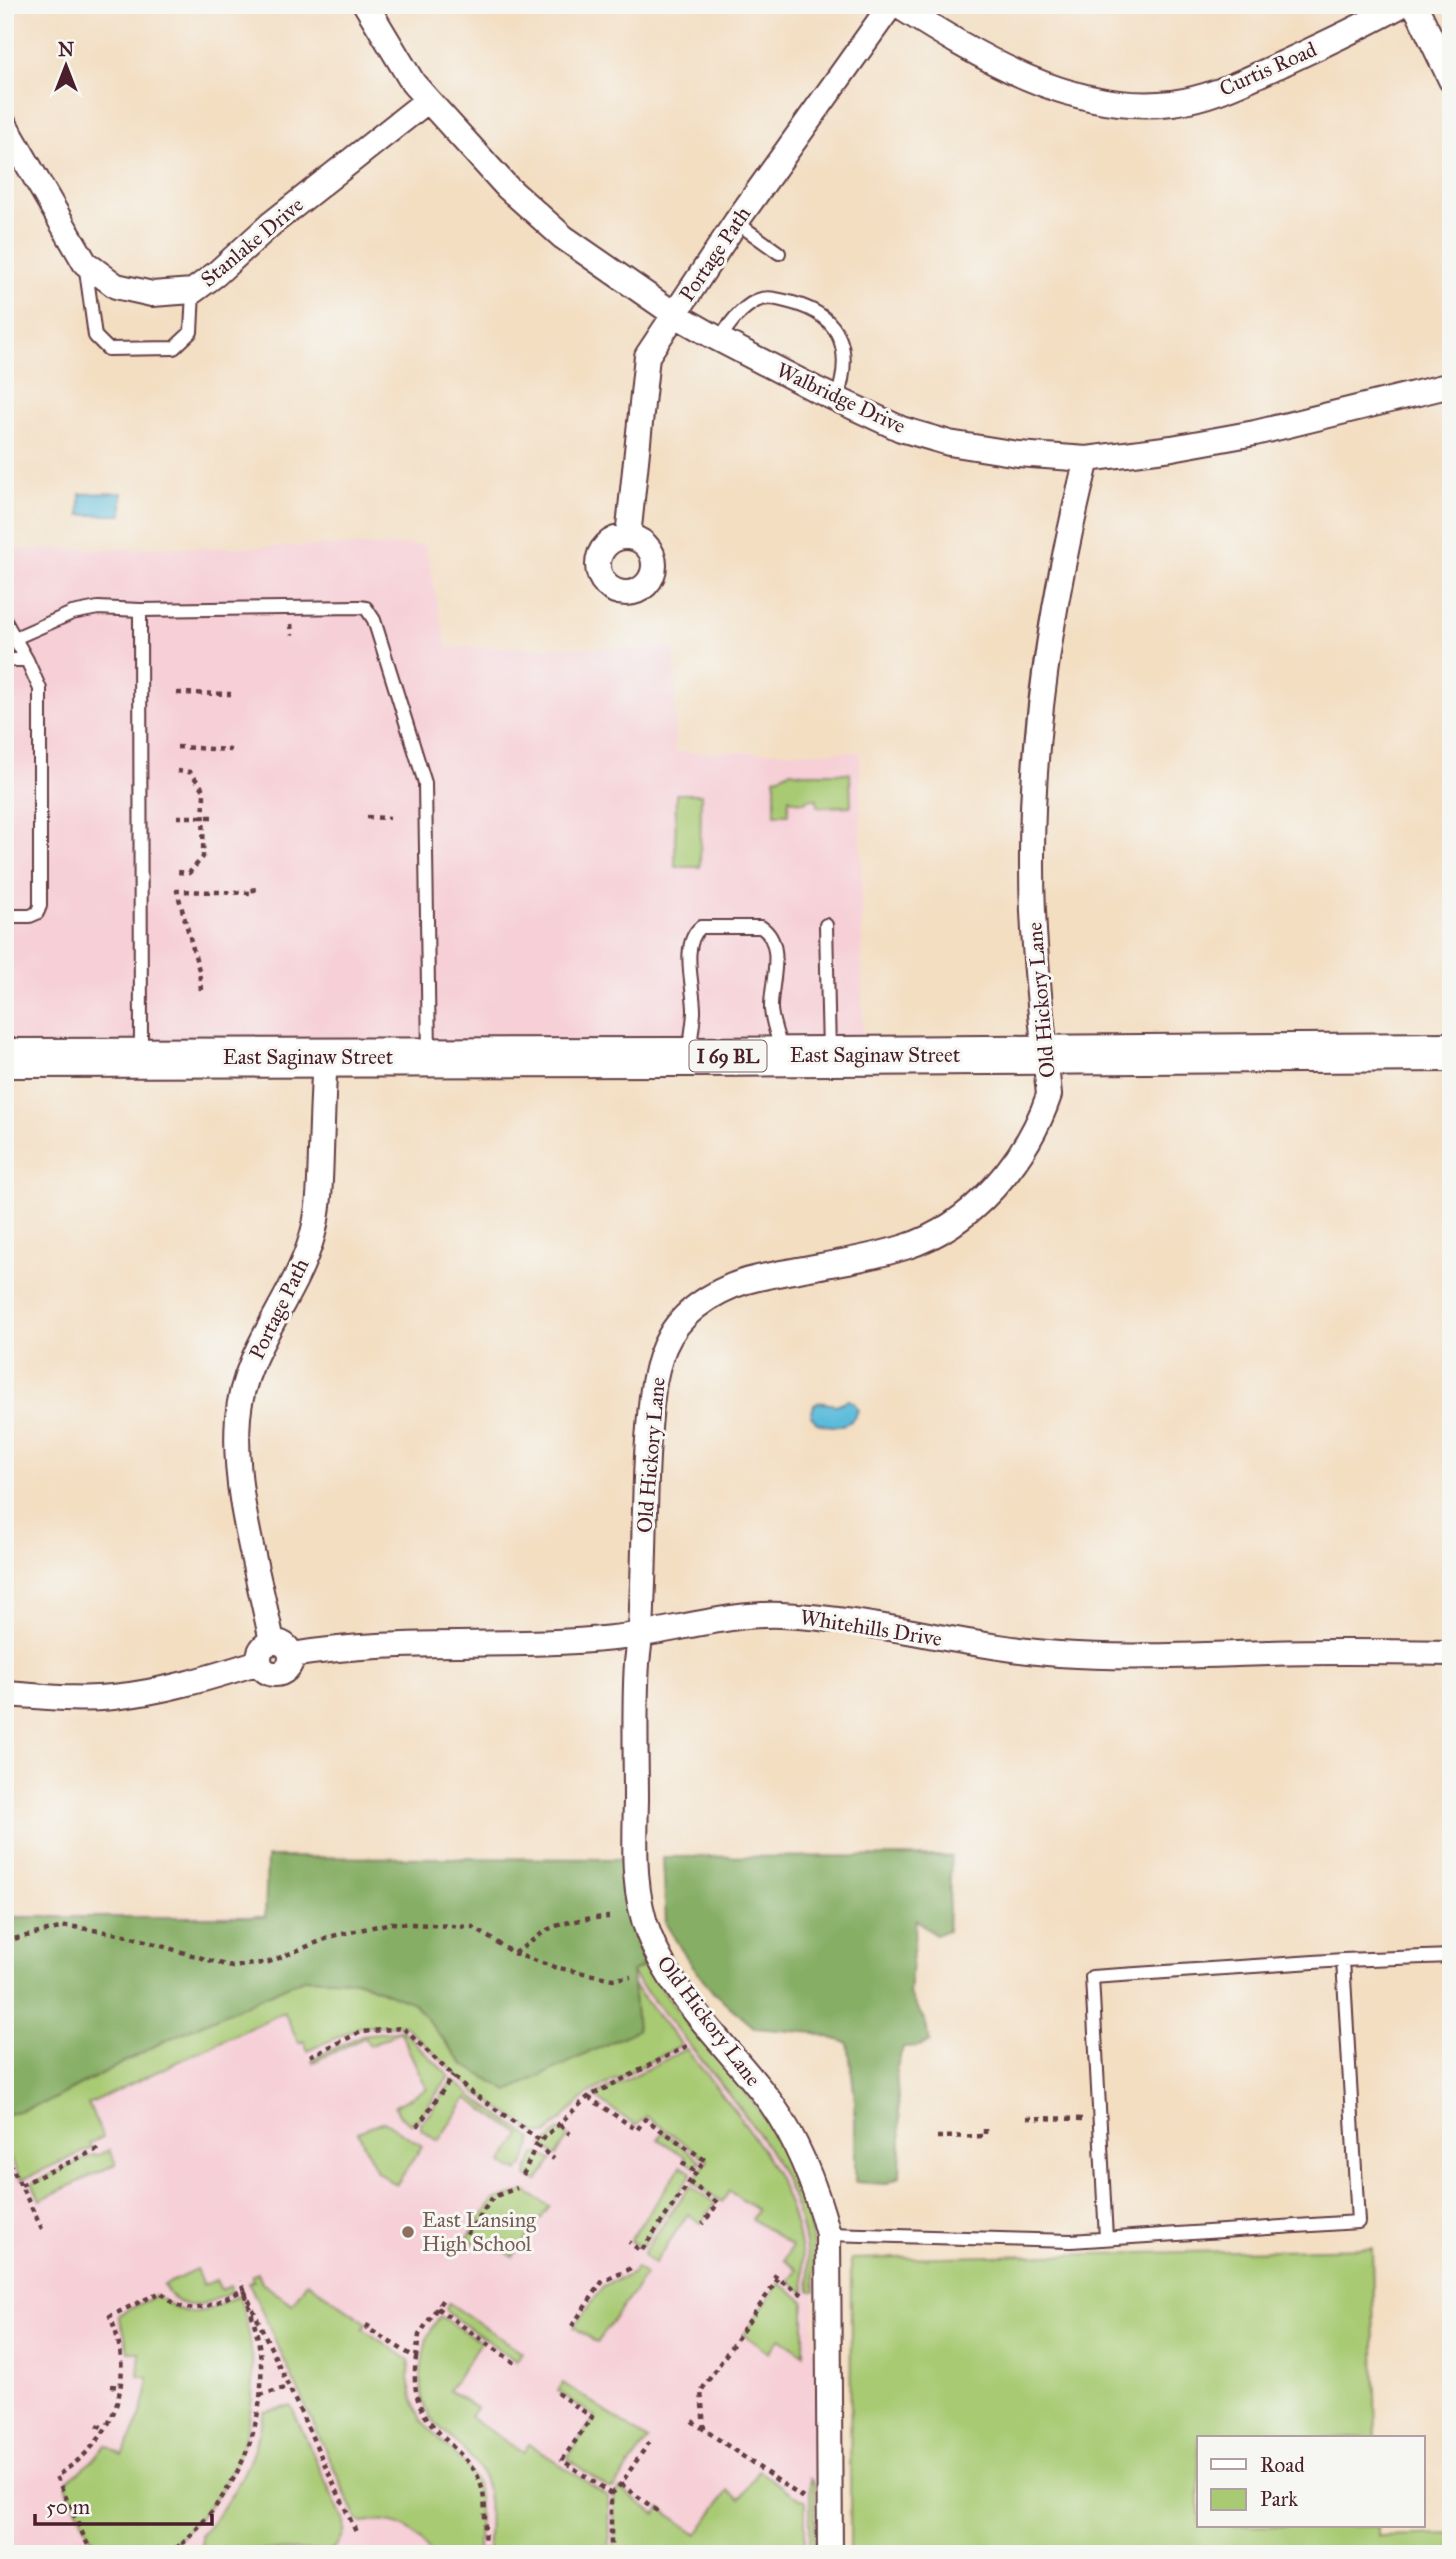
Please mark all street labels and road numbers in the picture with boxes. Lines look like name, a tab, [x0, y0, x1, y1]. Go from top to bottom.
street label: Curtis Road	[1215, 36, 1321, 102]
street label: Stanlake Drive	[195, 191, 309, 292]
street label: Portage Path	[674, 201, 756, 306]
street label: Walbridge Drive	[772, 357, 910, 439]
street label: Old Hickory Lane	[1021, 921, 1061, 1079]
road number: I 69 BL	[690, 1040, 766, 1072]
street label: East Saginaw Street	[790, 1042, 961, 1068]
street label: East Saginaw Street	[223, 1044, 394, 1070]
street label: Portage Path	[243, 1254, 315, 1364]
street label: Old Hickory Lane	[631, 1376, 671, 1534]
street label: Whitehills Drive	[798, 1604, 944, 1652]
street label: Old Hickory Lane	[652, 1951, 767, 2091]

